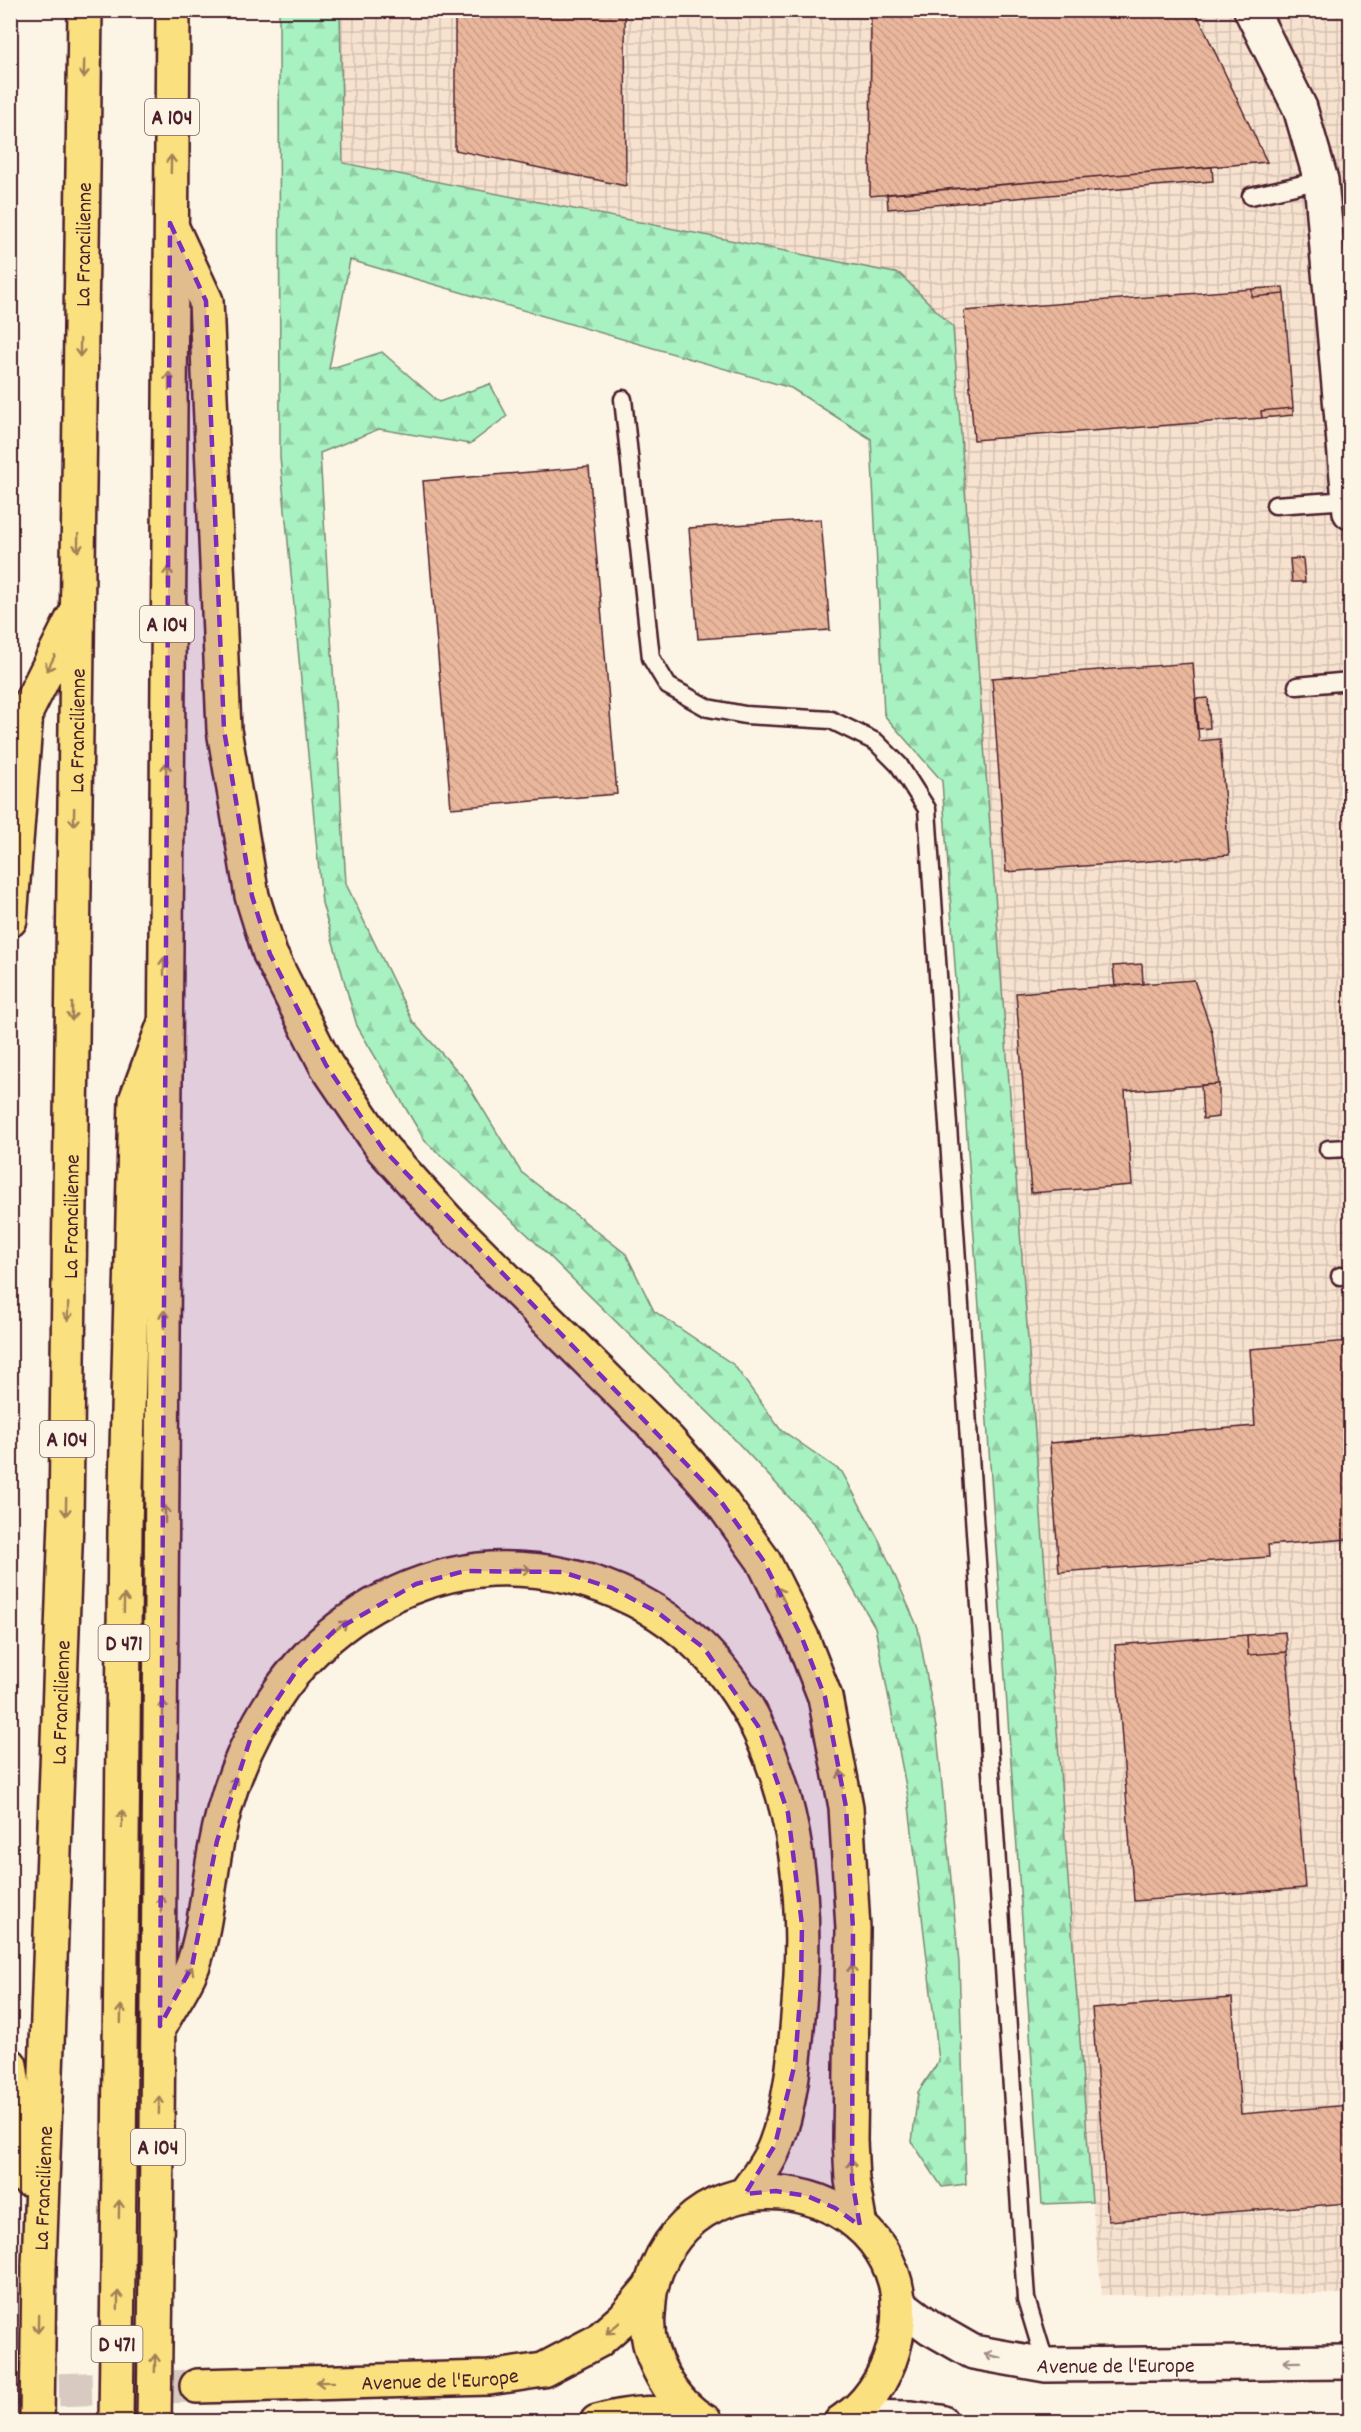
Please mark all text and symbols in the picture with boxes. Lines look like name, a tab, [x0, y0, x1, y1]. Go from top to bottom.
one-way arrow	[78, 58, 90, 78]
road number: A 104	[145, 99, 199, 135]
one-way arrow	[165, 155, 177, 175]
street label: La Francilienne	[69, 182, 102, 307]
one-way arrow	[74, 337, 86, 357]
one-way arrow	[163, 372, 175, 392]
one-way arrow	[72, 532, 84, 552]
one-way arrow	[162, 567, 173, 587]
road number: A 104	[140, 606, 194, 642]
one-way arrow	[44, 654, 56, 672]
street label: La Francilienne	[63, 668, 96, 793]
one-way arrow	[160, 762, 172, 782]
one-way arrow	[69, 806, 80, 826]
one-way arrow	[159, 957, 170, 977]
one-way arrow	[66, 1001, 78, 1021]
street label: La Francilienne	[57, 1154, 90, 1279]
one-way arrow	[63, 1301, 74, 1321]
one-way arrow	[158, 1310, 170, 1330]
road number: A 104	[40, 1421, 94, 1457]
one-way arrow	[60, 1496, 72, 1516]
one-way arrow	[159, 1505, 171, 1525]
one-way arrow	[512, 1564, 532, 1575]
one-way arrow	[774, 1586, 786, 1604]
one-way arrow	[119, 1593, 130, 1613]
one-way arrow	[332, 1621, 348, 1633]
road number: D 471	[98, 1625, 150, 1661]
street label: La Francilienne	[45, 1640, 81, 1765]
one-way arrow	[157, 1700, 169, 1720]
one-way arrow	[836, 1770, 847, 1789]
one-way arrow	[228, 1776, 239, 1795]
one-way arrow	[117, 1809, 128, 1829]
one-way arrow	[155, 1895, 167, 1915]
one-way arrow	[846, 1964, 858, 1984]
one-way arrow	[183, 1966, 194, 1984]
one-way arrow	[115, 2004, 127, 2024]
one-way arrow	[153, 2095, 164, 2115]
street label: La Francilienne	[28, 2125, 63, 2251]
road number: A 104	[131, 2129, 185, 2165]
one-way arrow	[846, 2159, 857, 2179]
one-way arrow	[113, 2199, 125, 2219]
one-way arrow	[112, 2291, 124, 2311]
one-way arrow	[32, 2314, 44, 2334]
one-way arrow	[606, 2321, 621, 2335]
road number: D 471	[92, 2326, 142, 2362]
one-way arrow	[984, 2350, 1003, 2362]
street label: Avenue de l'Europe	[1034, 2352, 1195, 2384]
one-way arrow	[149, 2354, 161, 2374]
one-way arrow	[1283, 2357, 1303, 2368]
street label: Avenue de l'Europe	[361, 2362, 521, 2400]
one-way arrow	[316, 2377, 336, 2388]

